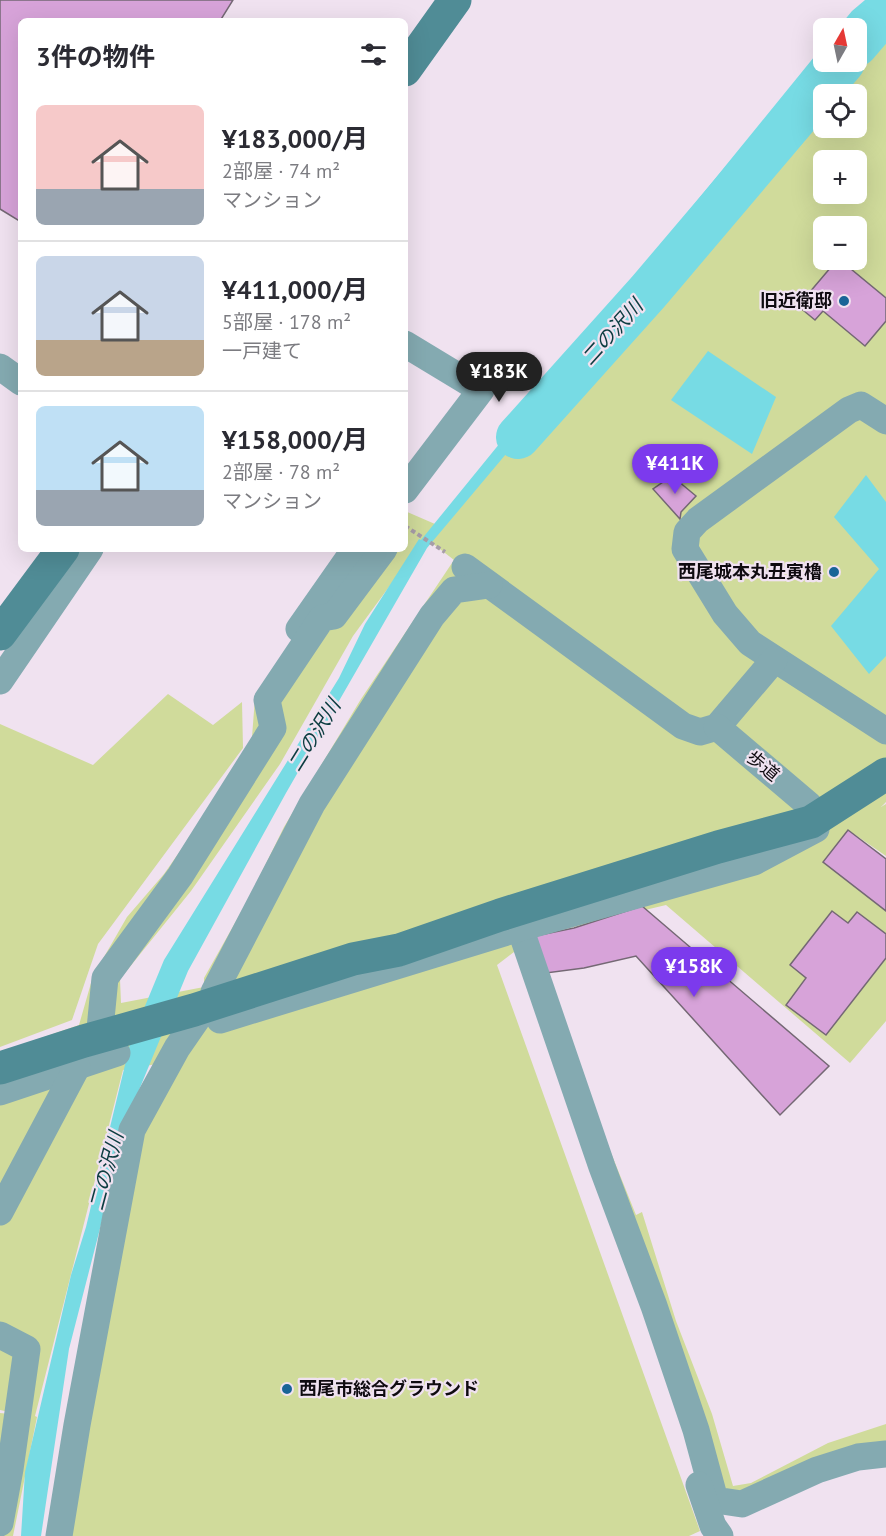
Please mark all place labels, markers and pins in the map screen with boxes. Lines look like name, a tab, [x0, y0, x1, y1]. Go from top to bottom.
place label: 旧近衛邸	[760, 289, 832, 312]
marker: 旧近衛邸	[837, 294, 851, 308]
pin: ¥183K	[457, 352, 541, 403]
pin: ¥411K	[633, 444, 717, 495]
place label: 西尾城本丸丑寅櫓	[678, 560, 822, 583]
marker: 西尾城本丸丑寅櫓	[827, 565, 841, 579]
pin: ¥158K	[652, 947, 736, 998]
place label: 西尾市総合グラウンド	[299, 1377, 479, 1400]
marker: 西尾市総合グラウンド	[280, 1382, 294, 1396]

